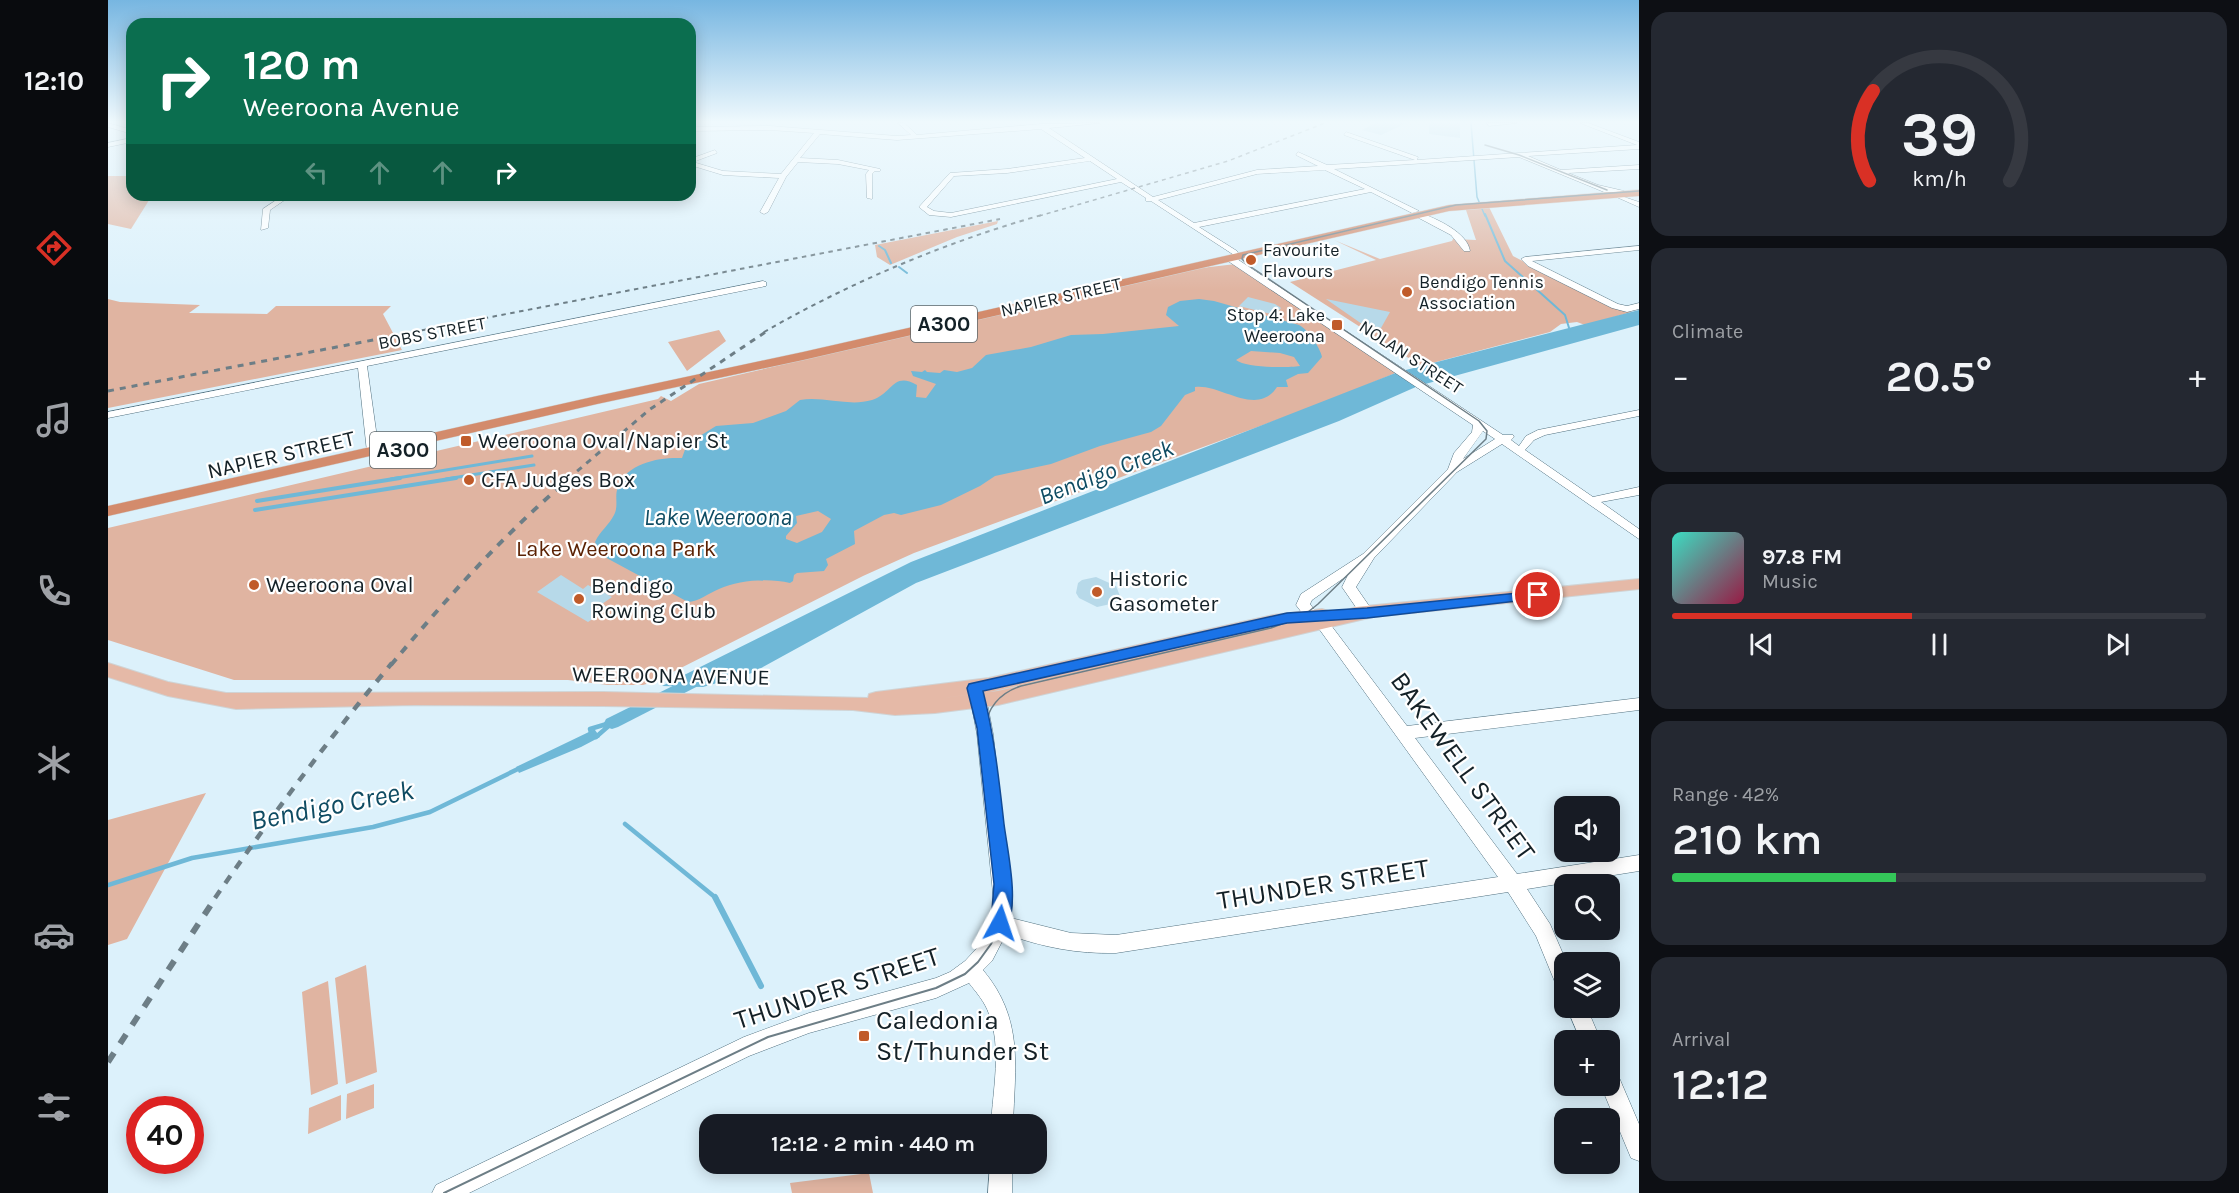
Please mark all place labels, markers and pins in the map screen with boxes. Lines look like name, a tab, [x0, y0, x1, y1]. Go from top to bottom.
place label: Favourite Flavours	[1263, 239, 1340, 282]
marker: Favourite Flavours	[1244, 253, 1258, 267]
place label: Bendigo Tennis Association	[1419, 271, 1544, 314]
marker: Bendigo Tennis Association	[1400, 285, 1414, 299]
place label: Stop 4: Lake Weeroona	[1227, 304, 1325, 347]
marker: Stop 4: Lake Weeroona	[1330, 318, 1344, 332]
place label: Weeroona Oval/Napier St	[478, 428, 728, 454]
marker: Weeroona Oval/Napier St	[459, 434, 473, 448]
place label: CFA Judges Box	[481, 467, 635, 493]
marker: CFA Judges Box	[462, 473, 476, 487]
place label: Historic Gasometer	[1109, 566, 1218, 617]
pin	[1512, 569, 1563, 620]
place label: Weeroona Oval	[266, 572, 414, 598]
place label: Bendigo Rowing Club	[591, 573, 716, 624]
marker: Weeroona Oval	[247, 578, 261, 592]
marker: Historic Gasometer	[1090, 585, 1104, 599]
marker: Bendigo Rowing Club	[572, 592, 586, 606]
place label: Caledonia St/Thunder St	[876, 1004, 1049, 1067]
marker: Caledonia St/Thunder St	[857, 1029, 871, 1043]

